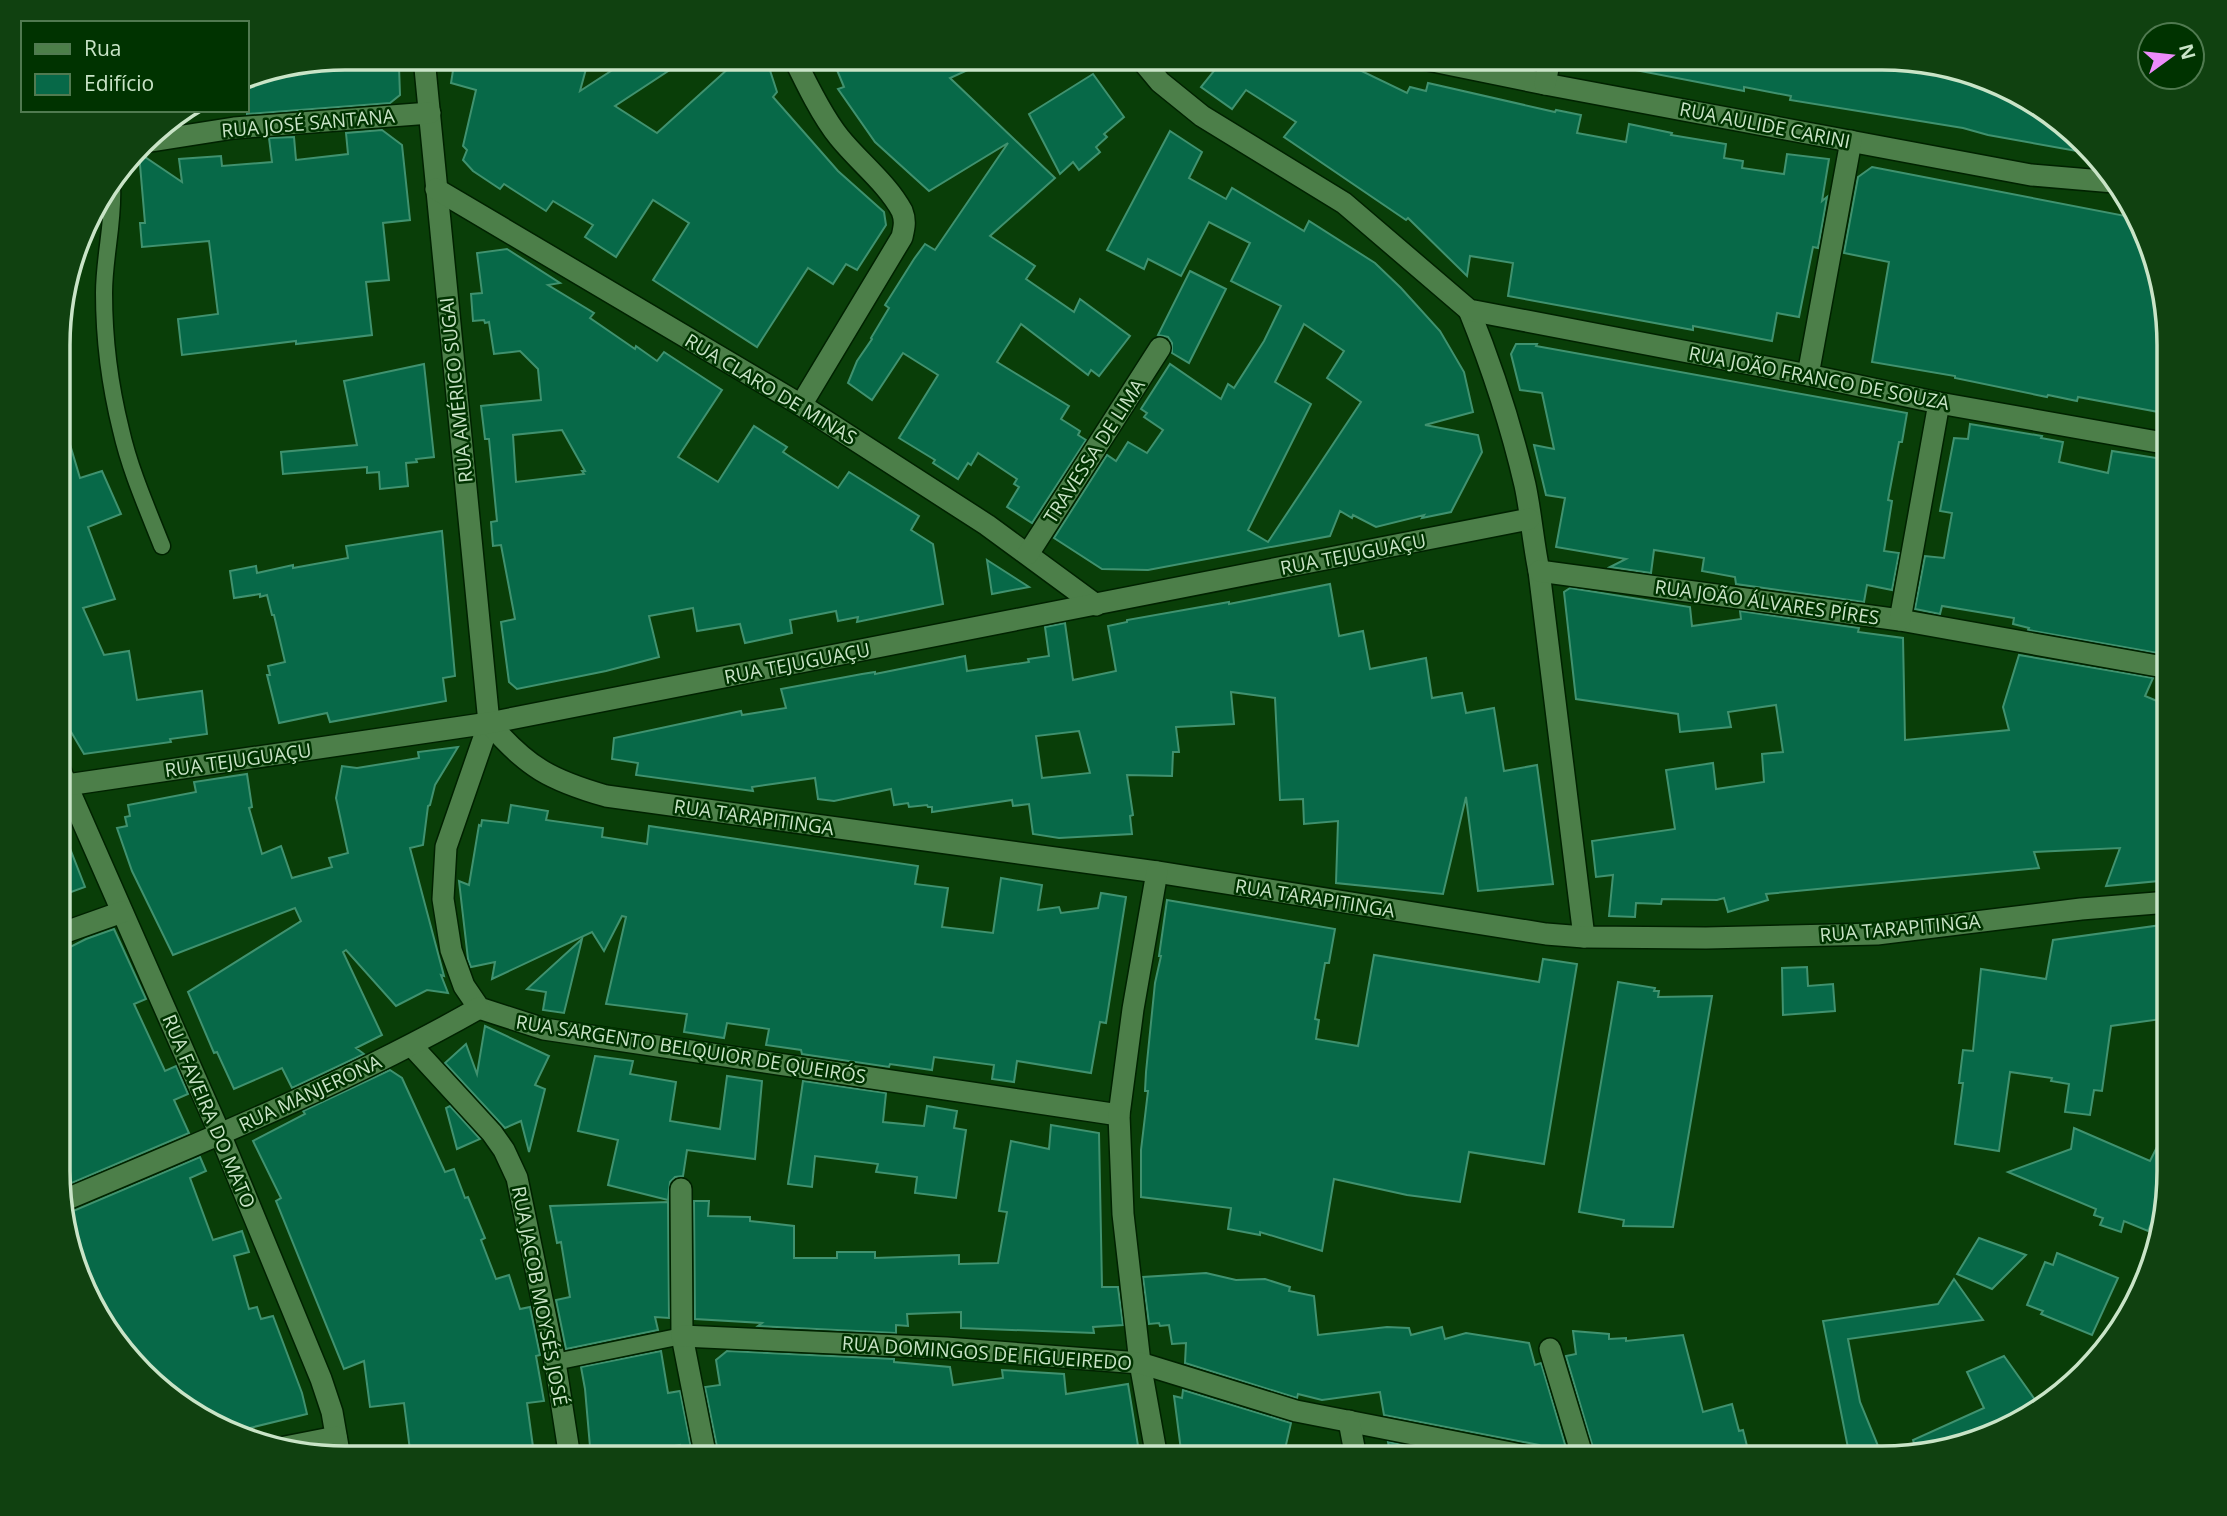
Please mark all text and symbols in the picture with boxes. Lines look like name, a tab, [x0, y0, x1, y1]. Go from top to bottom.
legend	[21, 21, 248, 112]
north arrow	[2136, 21, 2206, 91]
text: Rua	[84, 34, 122, 62]
text: N	[2173, 41, 2202, 62]
text: Edifício	[84, 69, 154, 97]
street label: RUA AULIDE CARINI	[1677, 96, 1853, 154]
street label: RUA JOSÉ SANTANA	[220, 102, 396, 144]
street label: RUA AMÉRICO SUGAI	[433, 296, 479, 484]
street label: RUA CLARO DE MINAS	[680, 327, 862, 451]
street label: RUA JOÃO FRANCO DE SOUZA	[1687, 340, 1951, 416]
street label: TRAVESSA DE LIMA	[1037, 374, 1151, 528]
street label: RUA TEJUGUAÇU	[1278, 527, 1428, 581]
street label: RUA JOÃO ÁLVARES PÍRES	[1653, 573, 1881, 631]
street label: RUA TEJUGUAÇU	[722, 636, 872, 690]
street label: RUA TEJUGUAÇU	[163, 737, 313, 783]
street label: RUA TARAPITINGA	[672, 793, 836, 841]
street label: RUA TARAPITINGA	[1233, 873, 1397, 923]
street label: RUA TARAPITINGA	[1818, 908, 1982, 948]
street label: RUA SARGENTO BELQUIOR DE QUEIRÓS	[514, 1008, 868, 1090]
street label: RUA FAVEIRA DO MATO	[156, 1010, 262, 1212]
street label: RUA MANJERONA	[235, 1049, 385, 1137]
street label: RUA JACOB MOYSÉS JOSÉ	[506, 1184, 574, 1408]
street label: RUA DOMINGOS DE FIGUEIREDO	[841, 1330, 1133, 1376]

